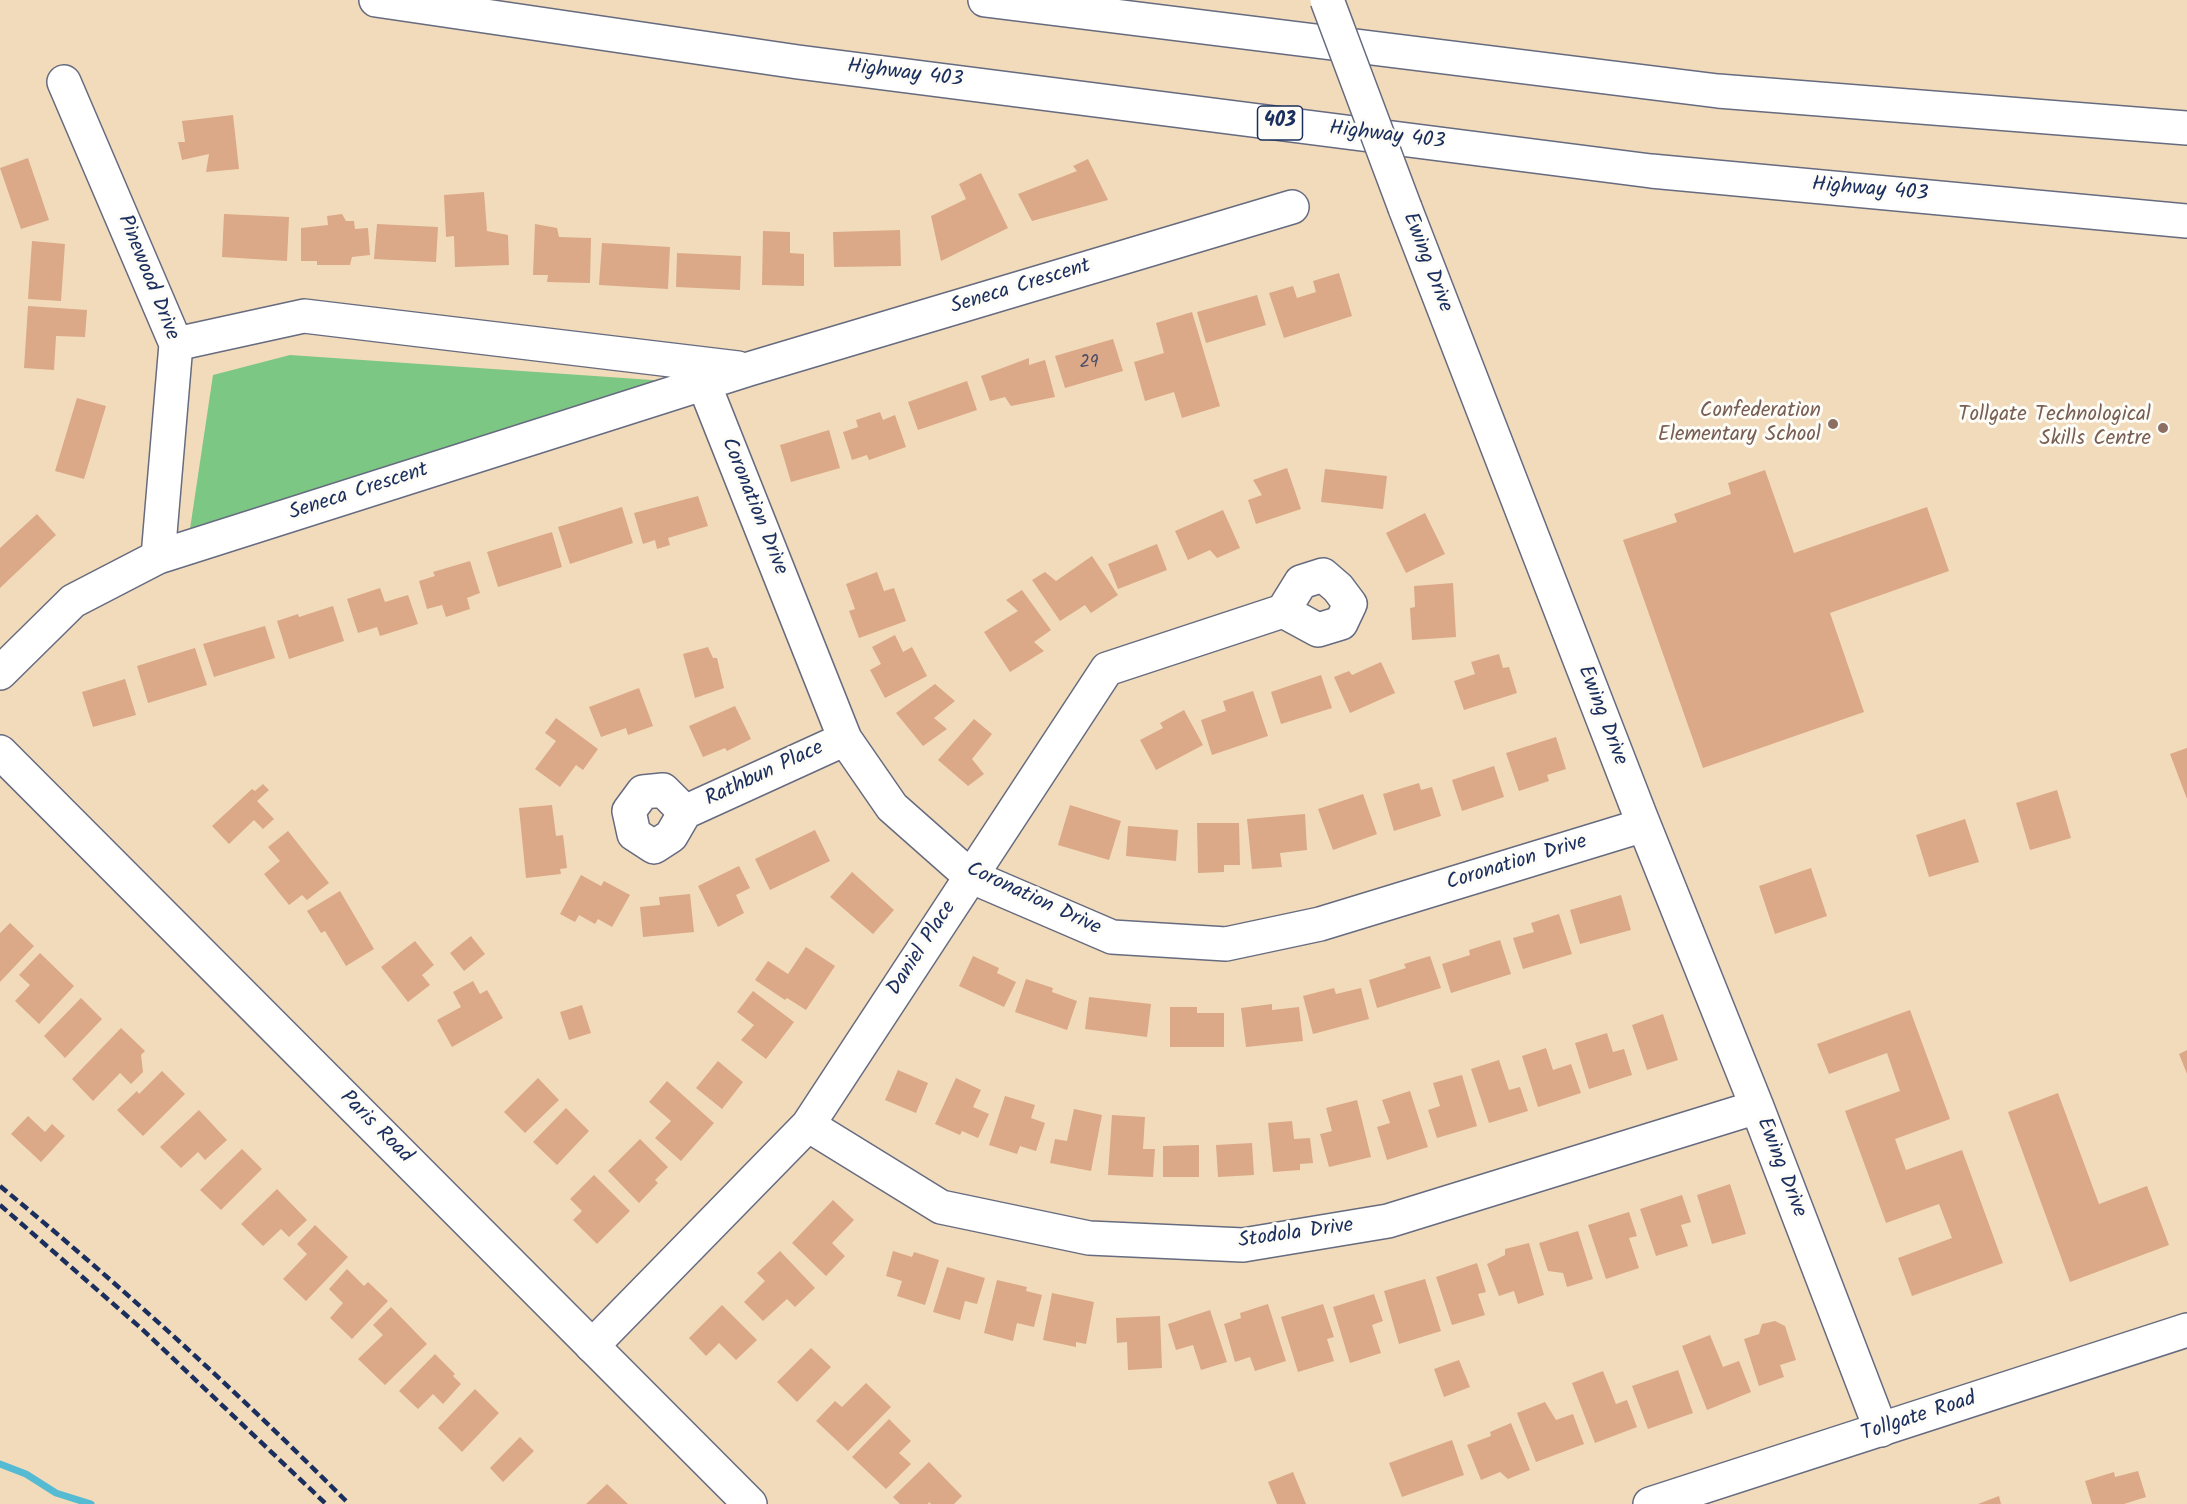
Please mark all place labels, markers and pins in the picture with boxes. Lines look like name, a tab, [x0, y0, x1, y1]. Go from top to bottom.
place label: Confederation Elementary School	[1658, 399, 1821, 449]
place label: Tollgate Technological Skills Centre	[1958, 403, 2151, 453]
marker: Confederation Elementary School	[1826, 417, 1840, 431]
marker: Tollgate Technological Skills Centre	[2156, 421, 2170, 435]

